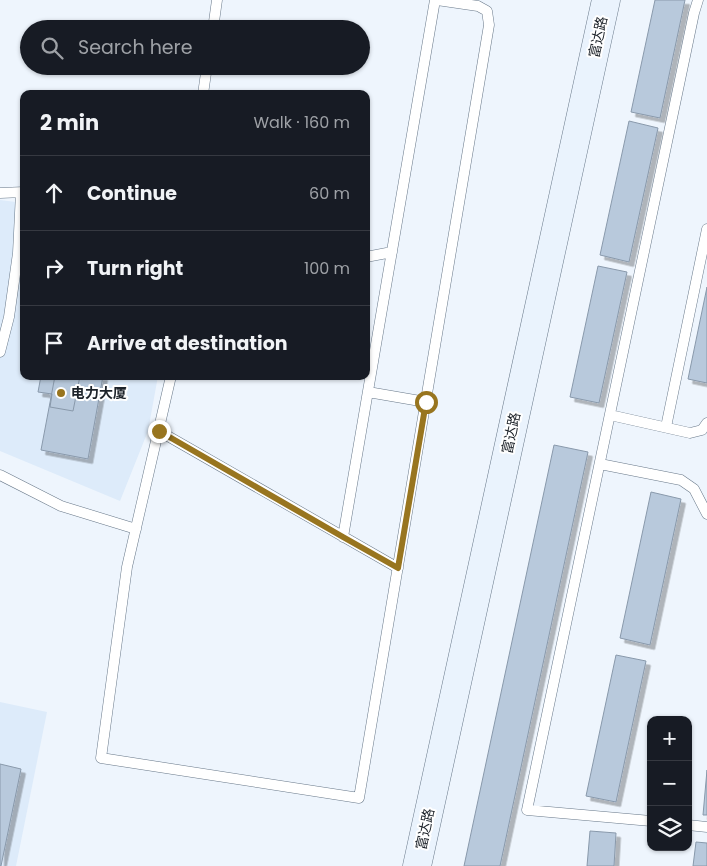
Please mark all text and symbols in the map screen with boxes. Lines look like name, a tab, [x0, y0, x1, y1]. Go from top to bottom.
street label: 富达路	[584, 14, 612, 60]
search box	[20, 20, 370, 75]
icon: search	[38, 34, 66, 62]
text: Search here	[78, 34, 192, 61]
text: 2 min	[40, 108, 99, 137]
text: Walk · 160 m	[253, 111, 350, 134]
icon: ahead	[40, 179, 68, 207]
text: Continue	[87, 180, 177, 207]
text: 60 m	[309, 182, 350, 205]
icon: right	[40, 254, 68, 282]
text: Turn right	[87, 255, 183, 282]
text: 100 m	[304, 257, 350, 280]
icon: arrive	[40, 329, 68, 357]
text: Arrive at destination	[87, 330, 288, 357]
place label: 电力大厦	[71, 383, 127, 403]
marker: 电力大厦	[55, 387, 67, 399]
route start	[415, 391, 438, 414]
street label: 富达路	[497, 410, 525, 456]
route end	[148, 420, 171, 443]
map controls	[647, 716, 692, 851]
button: +	[647, 716, 692, 761]
button: −	[647, 761, 692, 806]
street label: 富达路	[411, 806, 439, 852]
button: layers	[647, 806, 692, 851]

